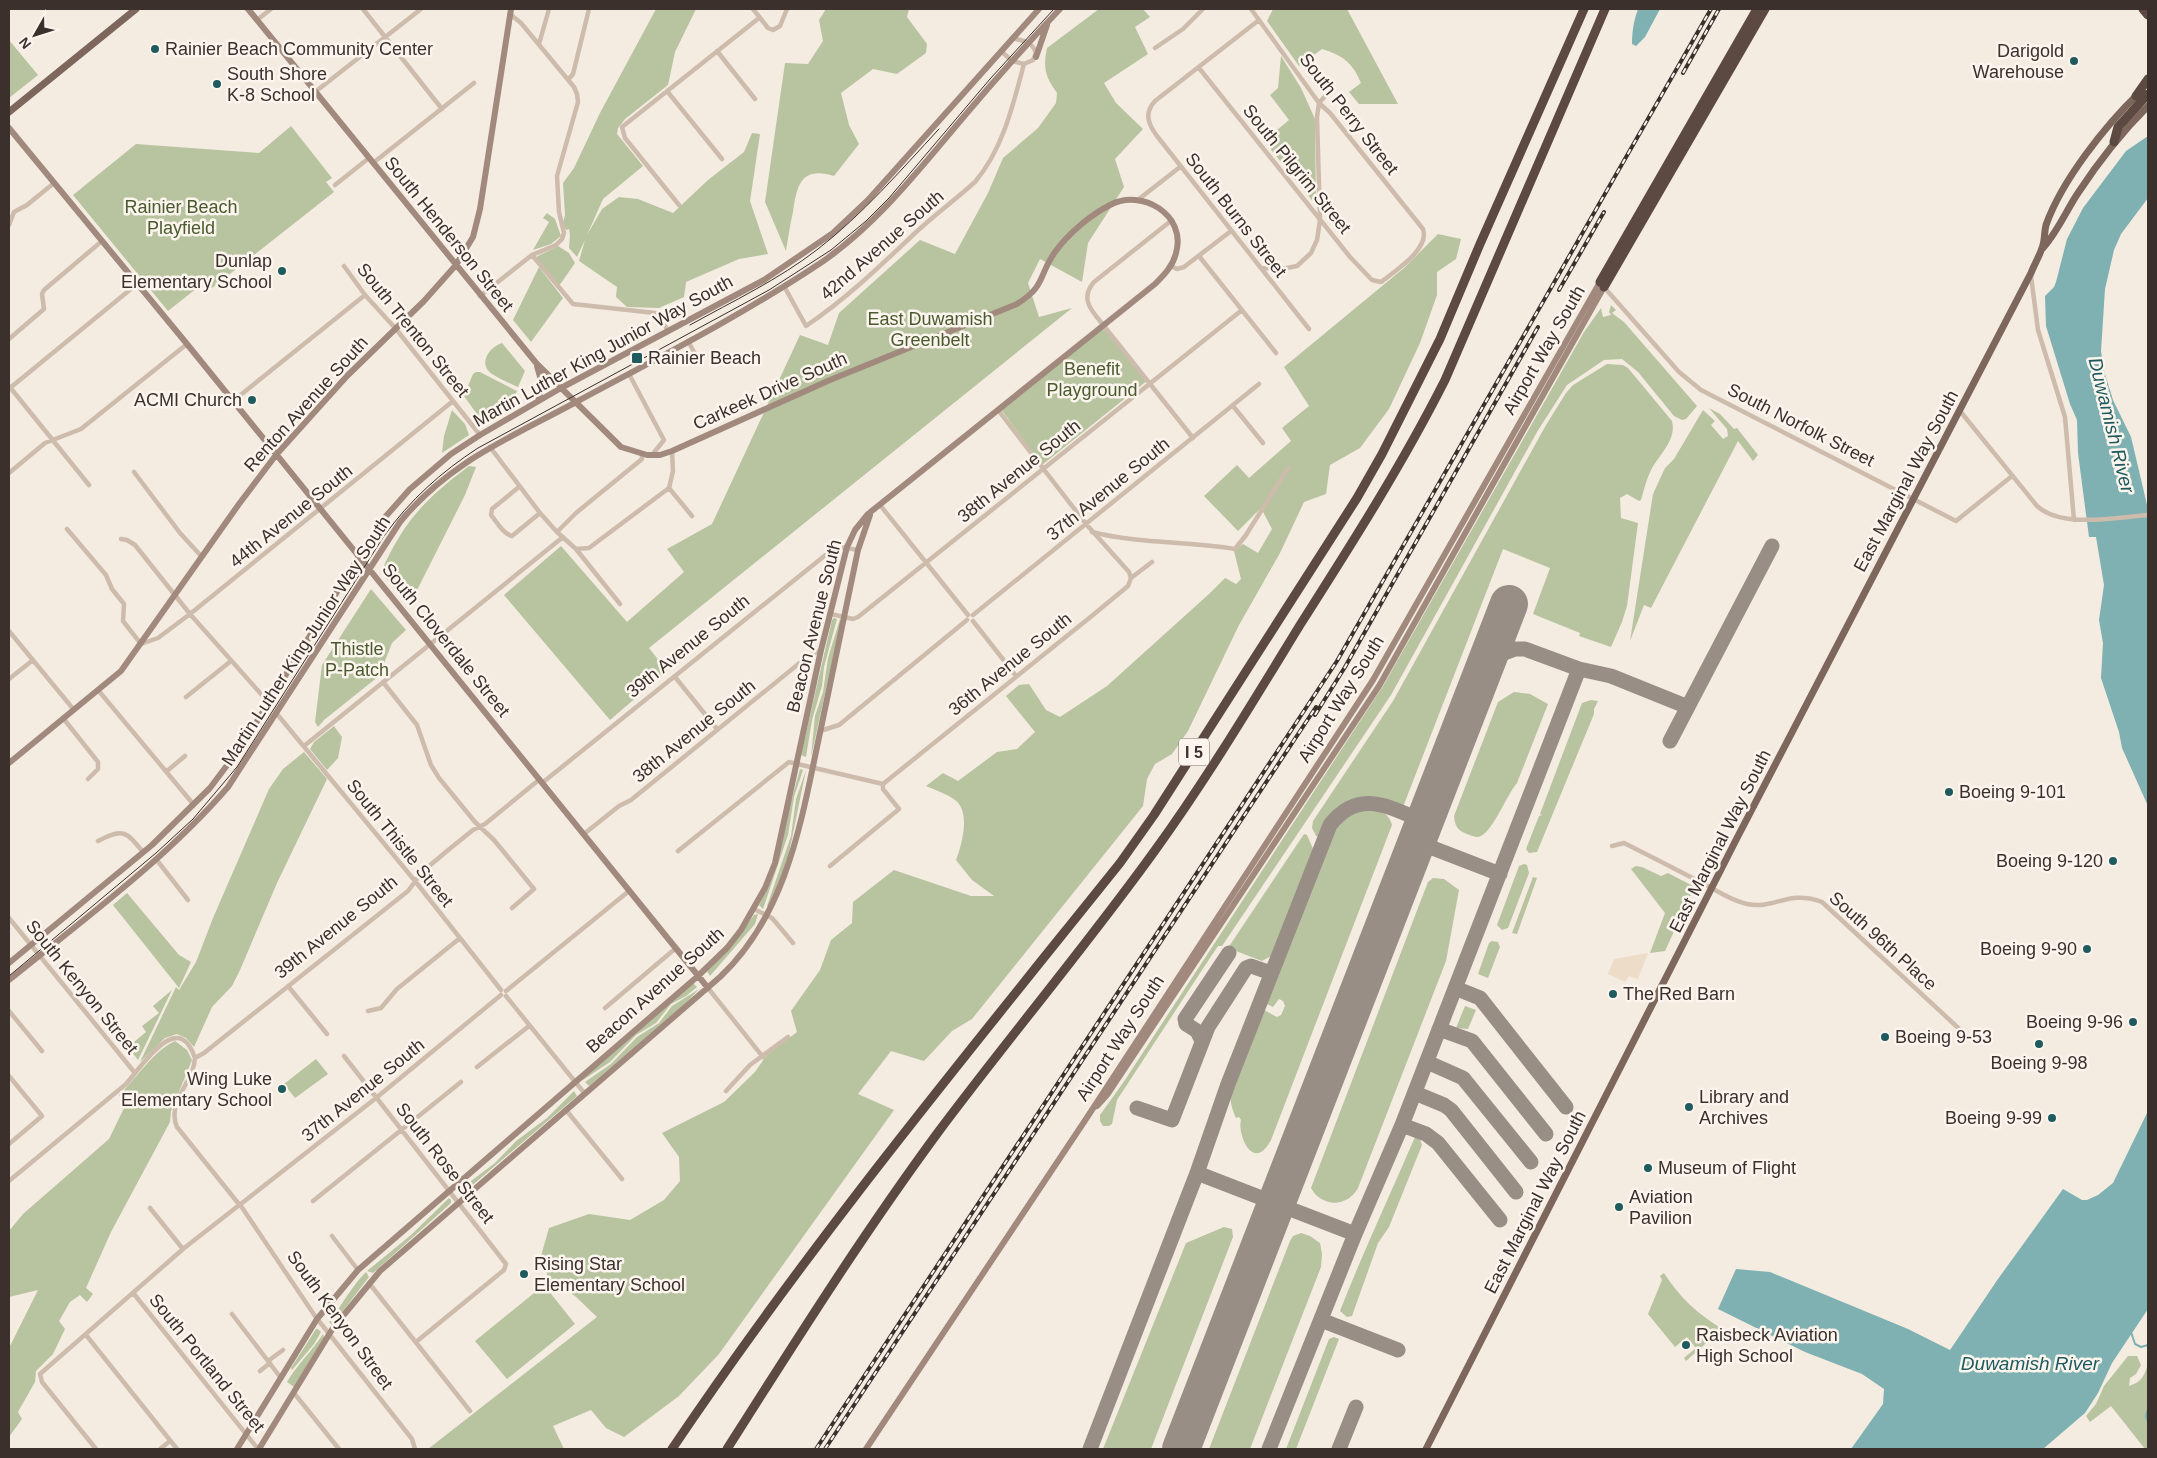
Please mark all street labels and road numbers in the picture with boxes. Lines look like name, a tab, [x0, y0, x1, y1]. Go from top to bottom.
street label: South Perry Street	[1296, 49, 1402, 179]
street label: South Pilgrim Street	[1239, 101, 1355, 237]
street label: South Burns Street	[1181, 149, 1291, 281]
street label: South Henderson Street	[380, 153, 518, 315]
street label: 42nd Avenue South	[816, 186, 948, 304]
street label: South Trenton Street	[353, 259, 473, 401]
street label: Martin Luther King Junior Way South	[470, 271, 736, 431]
street label: Airport Way South	[1499, 282, 1589, 418]
street label: Renton Avenue South	[240, 332, 372, 476]
street label: Carkeek Drive South	[690, 348, 850, 434]
street label: South Norfolk Street	[1724, 379, 1878, 471]
street label: East Marginal Way South	[1850, 387, 1962, 575]
street label: 38th Avenue South	[954, 415, 1084, 527]
street label: 37th Avenue South	[1043, 433, 1173, 545]
street label: 44th Avenue South	[226, 460, 356, 572]
street label: Martin Luther King Junior Way South	[218, 512, 394, 770]
street label: Beacon Avenue South	[783, 537, 845, 715]
street label: South Cloverdale Street	[378, 559, 514, 721]
street label: 39th Avenue South	[623, 590, 753, 702]
street label: 36th Avenue South	[945, 608, 1075, 720]
street label: Airport Way South	[1294, 632, 1388, 766]
street label: 38th Avenue South	[629, 675, 759, 787]
road number: I 5	[1179, 739, 1209, 766]
street label: East Marginal Way South	[1665, 746, 1775, 936]
street label: South Thistle Street	[343, 775, 457, 911]
street label: 39th Avenue South	[271, 871, 401, 983]
street label: South 96th Place	[1825, 888, 1941, 994]
street label: South Kenyon Street	[22, 916, 142, 1058]
street label: Beacon Avenue South	[582, 923, 728, 1057]
street label: Airport Way South	[1072, 972, 1168, 1104]
street label: 37th Avenue South	[298, 1034, 428, 1146]
street label: South Rose Street	[392, 1099, 498, 1227]
street label: East Marginal Way South	[1480, 1107, 1590, 1297]
street label: South Kenyon Street	[283, 1247, 397, 1393]
street label: South Portland Street	[145, 1290, 269, 1436]

